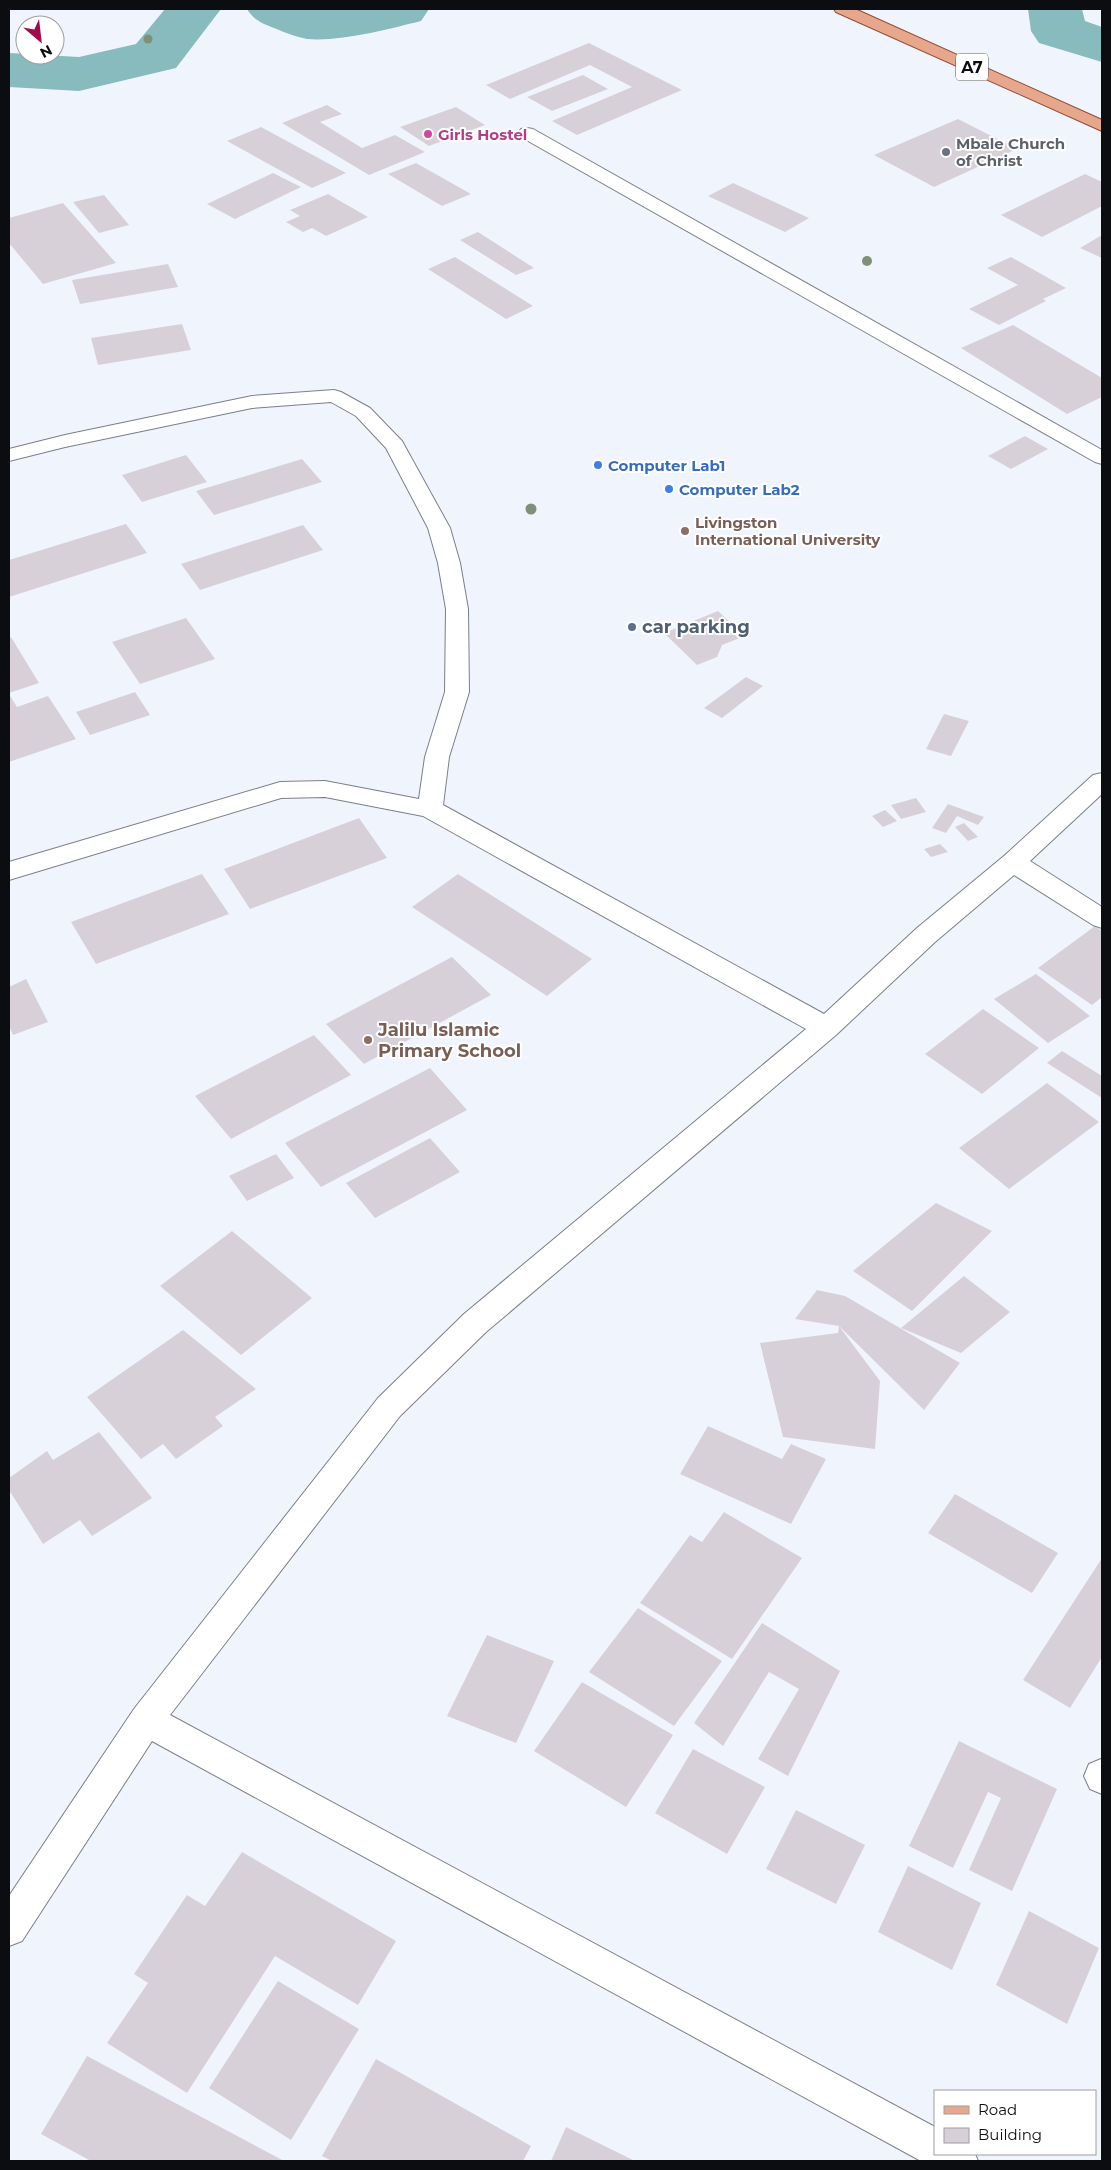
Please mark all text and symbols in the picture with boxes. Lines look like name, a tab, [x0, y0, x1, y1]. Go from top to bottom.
north arrow	[15, 15, 65, 65]
text: N	[37, 41, 55, 62]
road number: A7	[956, 54, 988, 80]
place label: Girls Hostel	[438, 125, 527, 144]
marker: Girls Hostel	[422, 128, 434, 140]
place label: Mbale Church of Christ	[956, 134, 1065, 170]
marker: Mbale Church of Christ	[940, 146, 952, 158]
place label: Computer Lab1	[608, 456, 726, 475]
marker: Computer Lab1	[592, 459, 604, 471]
place label: Computer Lab2	[679, 480, 800, 499]
marker: Computer Lab2	[663, 483, 675, 495]
place label: Livingston International University	[695, 513, 881, 549]
marker: Livingston International University	[679, 525, 691, 537]
place label: car parking	[642, 616, 750, 638]
marker: car parking	[626, 621, 638, 633]
place label: Jalilu Islamic Primary School	[377, 1019, 521, 1062]
marker: Jalilu Islamic Primary School	[362, 1034, 374, 1046]
legend	[934, 2090, 1096, 2155]
text: Road	[978, 2100, 1017, 2119]
text: Building	[978, 2125, 1042, 2144]

